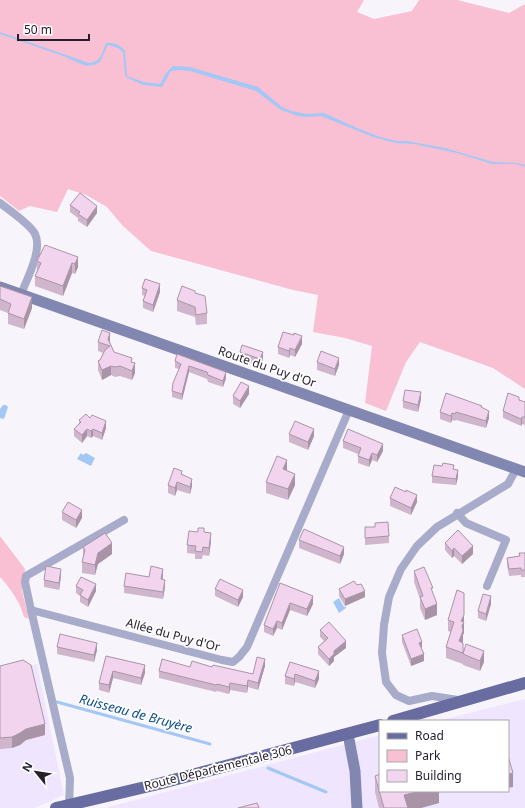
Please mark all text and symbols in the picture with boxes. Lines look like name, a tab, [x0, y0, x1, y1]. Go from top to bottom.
scale bar	[18, 16, 89, 42]
text: 50 m	[24, 21, 52, 38]
street label: Route du Puy d'Or	[216, 342, 318, 391]
street label: Allée du Puy d'Or	[124, 614, 222, 655]
water label: Ruisseau de Bruyère	[78, 689, 195, 737]
legend	[379, 720, 509, 792]
text: Road	[415, 727, 444, 744]
street label: Route Départementale 306	[142, 741, 294, 794]
text: Park	[415, 747, 441, 764]
north arrow	[16, 752, 56, 792]
text: N	[18, 759, 36, 774]
text: Building	[415, 767, 462, 784]

